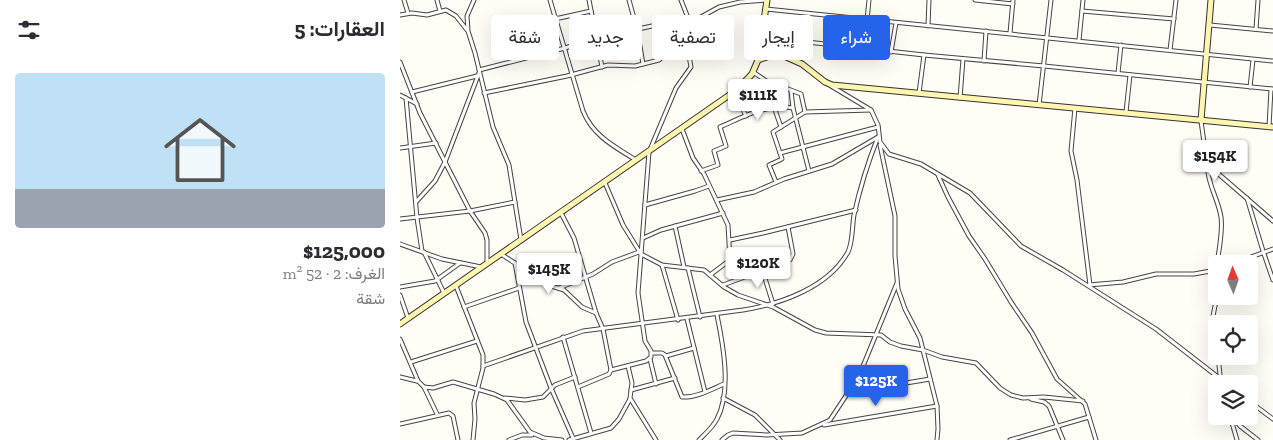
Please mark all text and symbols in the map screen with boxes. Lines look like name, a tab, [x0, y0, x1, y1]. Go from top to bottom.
chip: شقة	[491, 15, 559, 60]
chip: جديد	[569, 15, 642, 60]
chip: تصفية	[652, 15, 734, 60]
chip: إيجار	[744, 15, 813, 60]
chip: شراء	[823, 15, 890, 60]
icon: filters	[15, 16, 43, 44]
text: العقارات: 5	[295, 16, 385, 41]
pin: $111K	[723, 78, 793, 121]
text: $111K	[739, 85, 777, 104]
icon: home	[155, 105, 245, 195]
pin: $154K	[1180, 140, 1250, 182]
text: $154K	[1194, 146, 1236, 165]
text: $125,000	[303, 238, 385, 263]
pin: $120K	[723, 246, 793, 289]
pin: $145K	[514, 252, 584, 295]
text: $120K	[737, 253, 779, 272]
north arrow	[1208, 255, 1258, 305]
map controls	[1208, 255, 1258, 425]
text: $145K	[528, 259, 570, 278]
text: الغرف: 2 · 52 m²	[283, 264, 385, 283]
text: شقة	[356, 289, 385, 308]
button: locate	[1208, 315, 1258, 365]
pin: $125K	[841, 364, 911, 407]
text: $125K	[855, 371, 897, 390]
button: layers	[1208, 375, 1258, 425]

